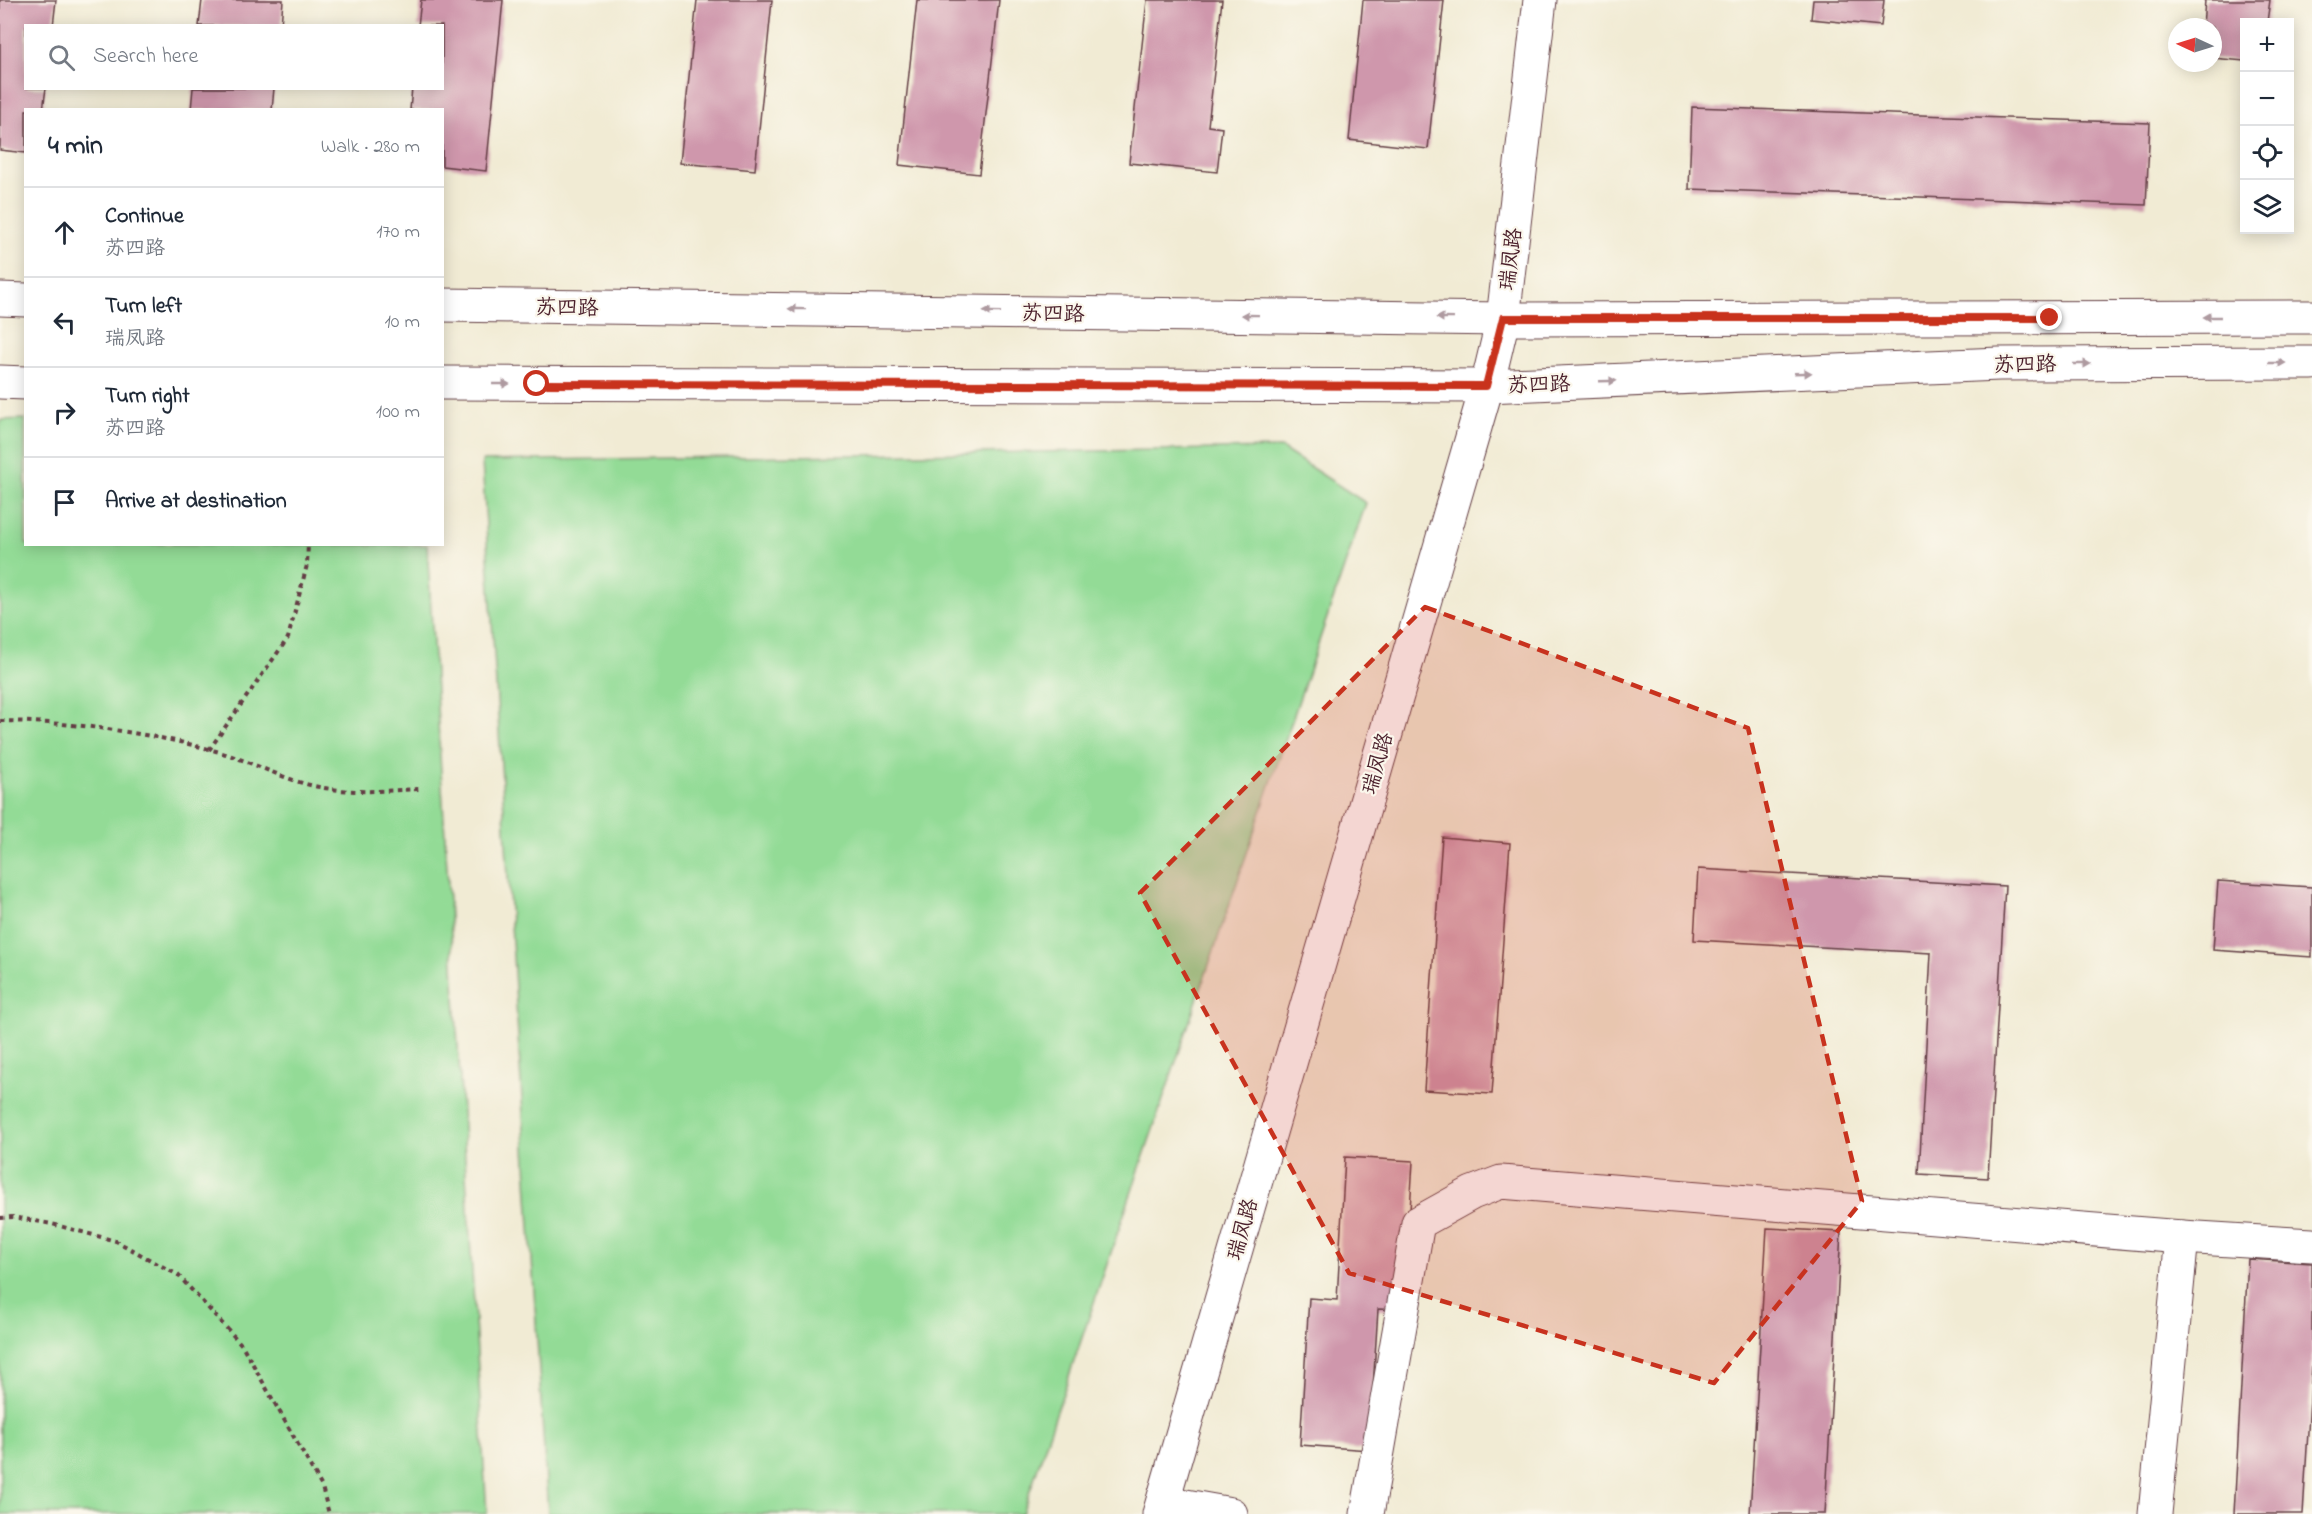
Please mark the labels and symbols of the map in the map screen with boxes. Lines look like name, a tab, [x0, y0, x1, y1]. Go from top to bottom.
north arrow	[2168, 18, 2222, 72]
street label: 瑞凤路	[1493, 226, 1531, 292]
street label: 苏四路	[535, 293, 599, 325]
street label: 苏四路	[1021, 299, 1085, 331]
route end	[2036, 304, 2062, 330]
one-way arrow	[787, 305, 806, 314]
one-way arrow	[982, 307, 1001, 317]
one-way arrow	[1240, 310, 1259, 320]
one-way arrow	[2202, 312, 2221, 322]
one-way arrow	[1435, 313, 1454, 323]
street label: 苏四路	[1993, 350, 2057, 382]
one-way arrow	[2267, 358, 2286, 368]
one-way arrow	[2072, 359, 2091, 369]
one-way arrow	[1793, 369, 1812, 378]
route start	[523, 370, 549, 396]
street label: 苏四路	[1507, 370, 1571, 402]
one-way arrow	[1598, 376, 1617, 386]
one-way arrow	[491, 379, 510, 389]
street label: 瑞凤路	[1356, 729, 1402, 798]
street label: 瑞凤路	[1221, 1195, 1267, 1264]

